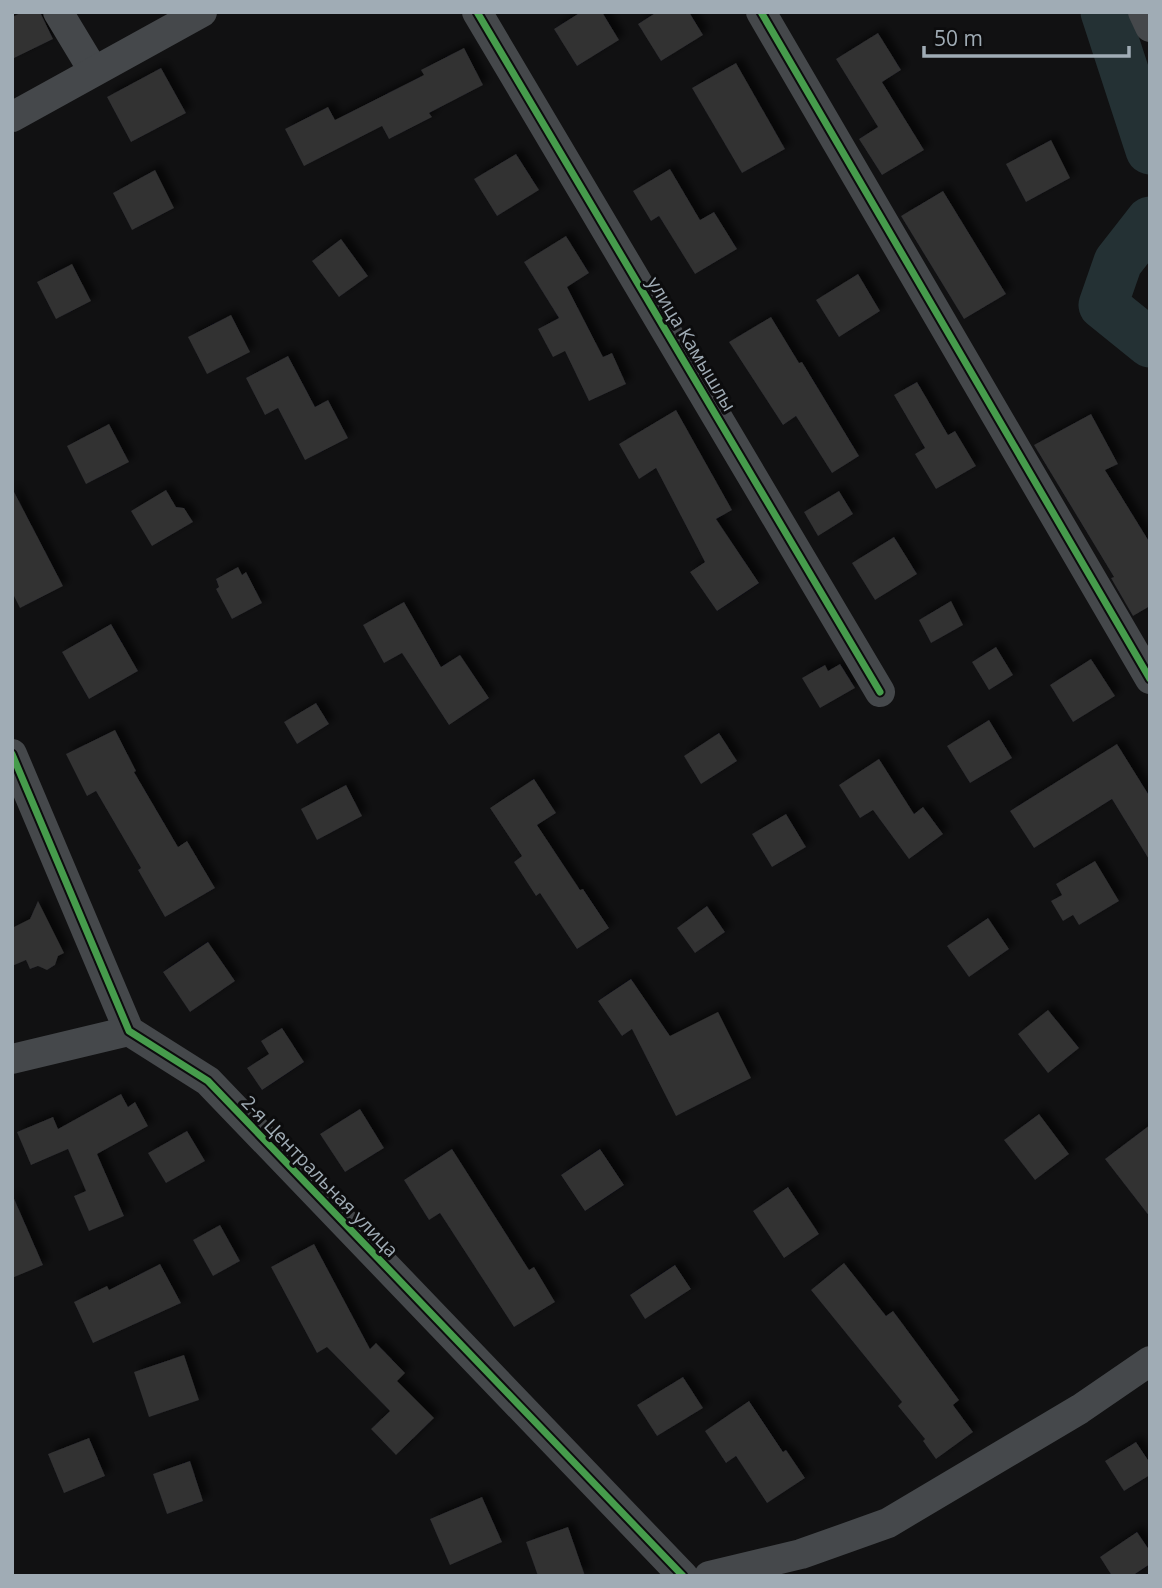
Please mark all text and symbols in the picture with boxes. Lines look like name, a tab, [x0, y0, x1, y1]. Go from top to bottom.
scale bar	[924, 14, 1129, 58]
text: 50 m	[934, 24, 983, 52]
street label: улица Камышлы	[641, 272, 743, 416]
street label: 2-я Центральная улица	[236, 1090, 404, 1262]

